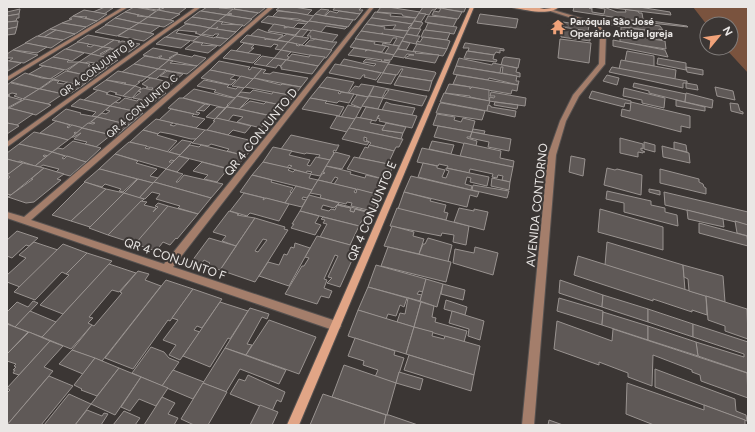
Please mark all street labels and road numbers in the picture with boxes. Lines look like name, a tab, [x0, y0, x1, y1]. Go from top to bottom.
street label: QR 4 CONJUNTO B	[57, 36, 137, 100]
street label: QR 4 CONJUNTO C	[103, 71, 181, 141]
street label: QR 4 CONJUNTO D	[221, 85, 301, 179]
street label: AVENIDA CONTORNO	[524, 142, 550, 268]
street label: QR 4 CONJUNTO E	[345, 159, 399, 263]
street label: QR 4 CONJUNTO F	[122, 235, 228, 283]

